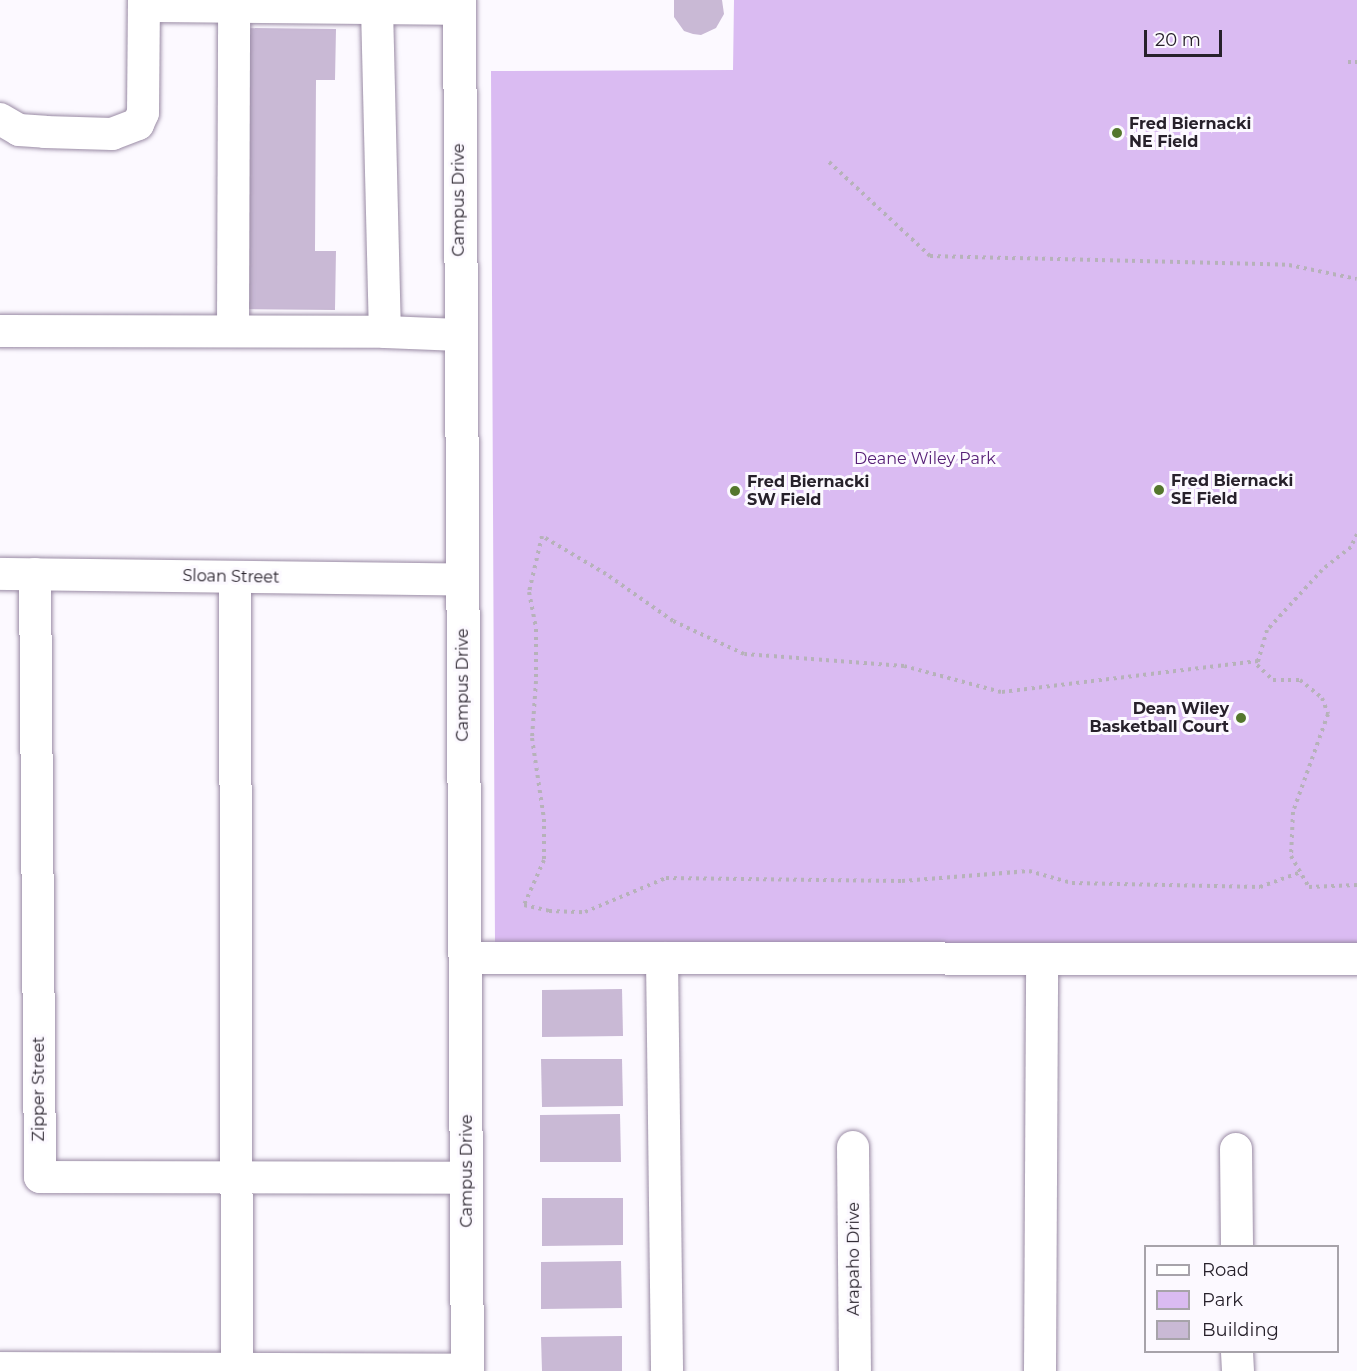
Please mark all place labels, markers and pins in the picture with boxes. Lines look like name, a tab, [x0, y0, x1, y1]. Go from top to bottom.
place label: Fred Biernacki NE Field	[1129, 114, 1251, 152]
marker: Fred Biernacki NE Field	[1110, 126, 1124, 140]
place label: Fred Biernacki SE Field	[1171, 471, 1293, 509]
place label: Fred Biernacki SW Field	[747, 472, 869, 510]
marker: Fred Biernacki SE Field	[1152, 483, 1166, 497]
marker: Fred Biernacki SW Field	[728, 484, 742, 498]
place label: Dean Wiley Basketball Court	[1089, 699, 1229, 737]
marker: Dean Wiley Basketball Court	[1234, 711, 1248, 725]

